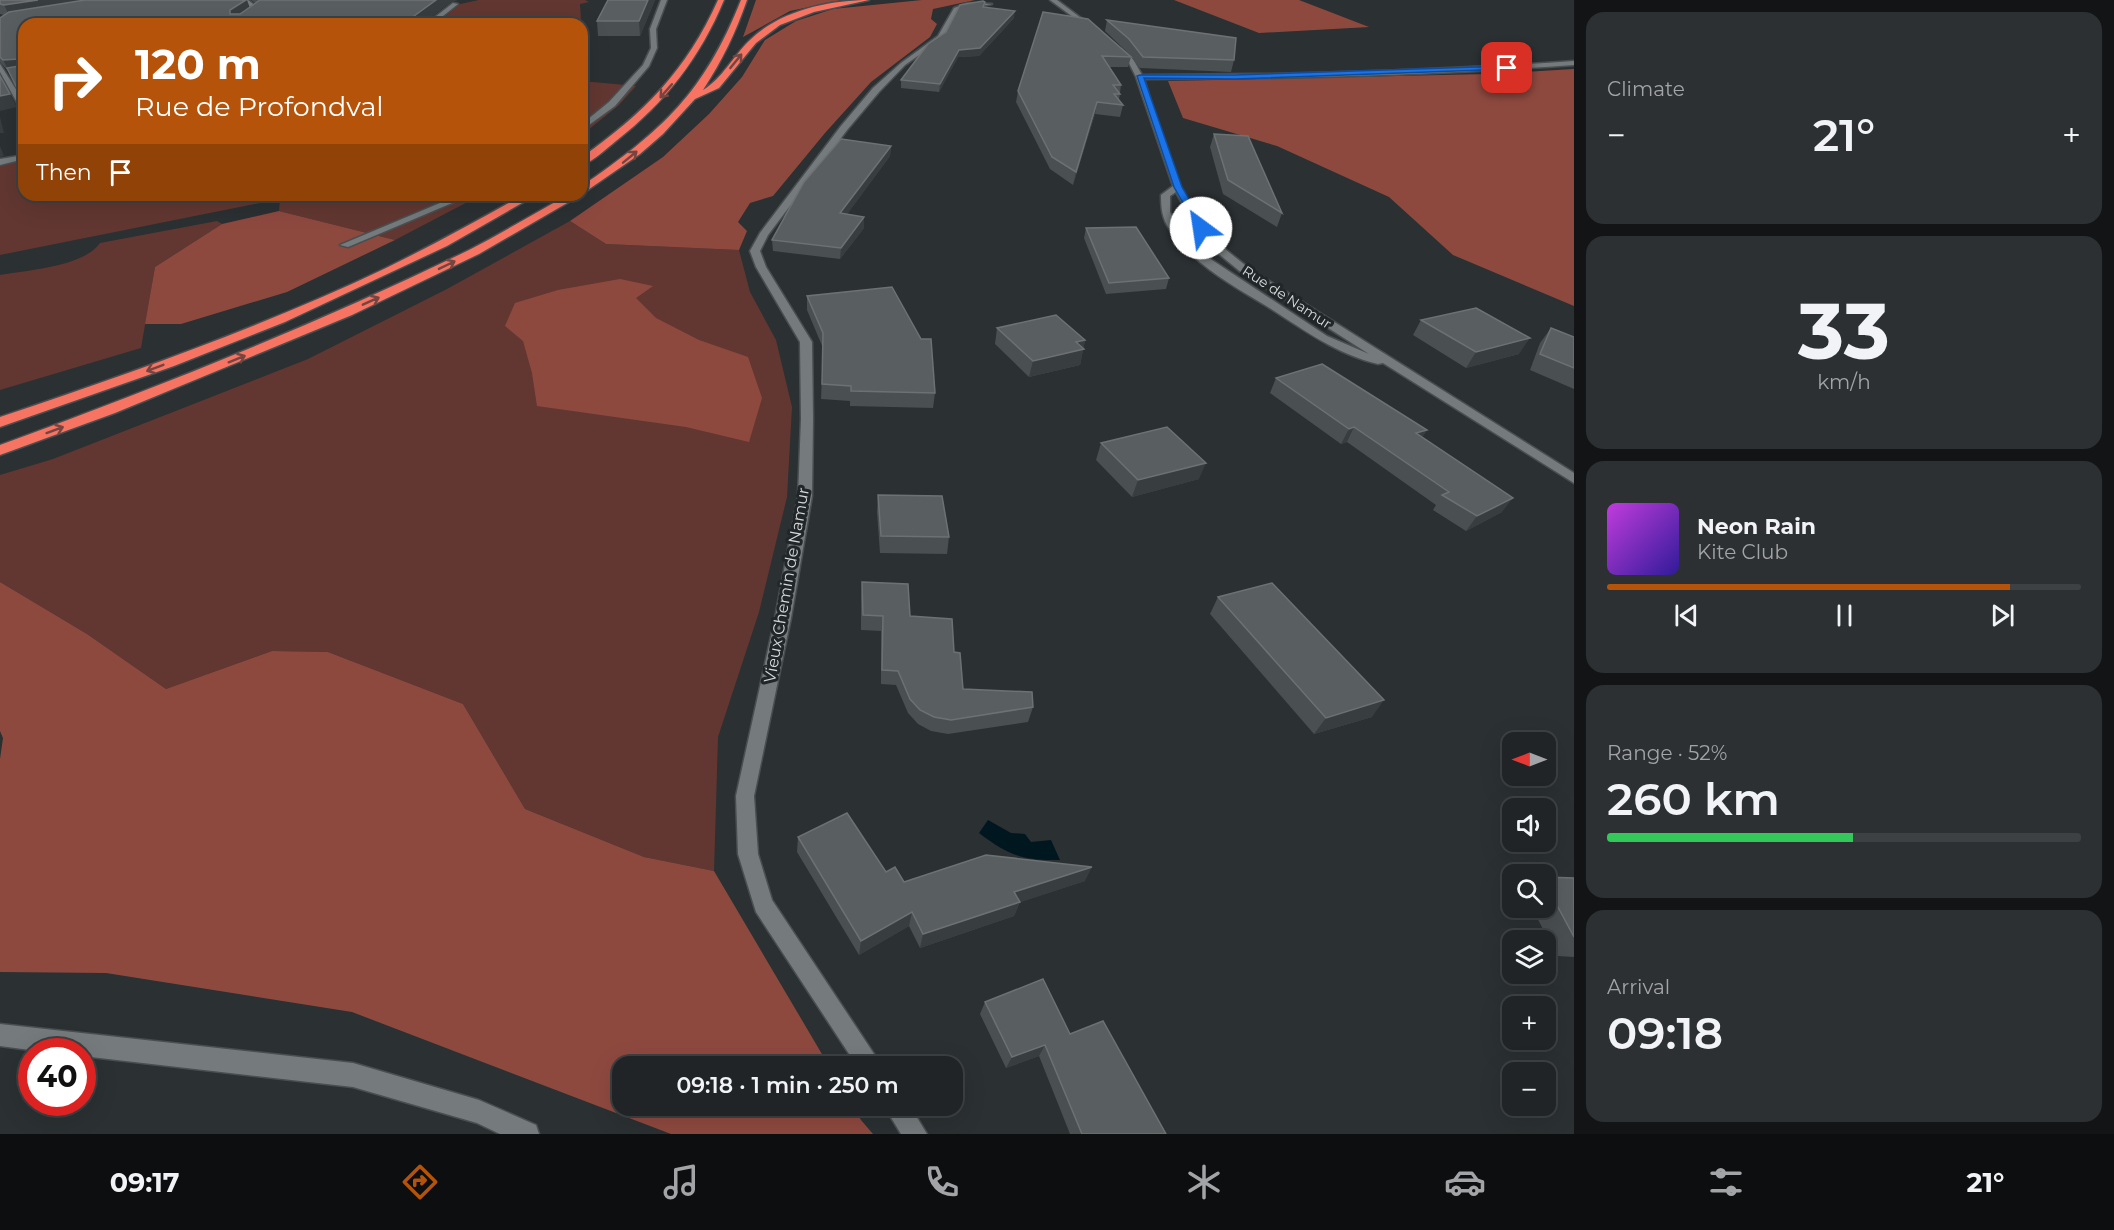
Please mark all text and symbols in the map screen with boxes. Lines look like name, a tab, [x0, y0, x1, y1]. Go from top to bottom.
text: 120 m	[135, 38, 261, 90]
icon: right	[36, 42, 114, 120]
pin	[1481, 42, 1532, 93]
icon: arrive	[1490, 51, 1523, 84]
one-way arrow	[729, 54, 743, 69]
text: Climate	[1607, 77, 1685, 101]
one-way arrow	[659, 83, 673, 98]
text: Rue de Profondval	[135, 90, 384, 123]
text: 21°	[1813, 107, 1875, 162]
text: −	[1607, 115, 1626, 155]
text: +	[2062, 115, 2081, 155]
one-way arrow	[622, 151, 638, 164]
icon: arrive	[104, 156, 137, 189]
text: Then	[36, 159, 92, 186]
position arrow	[1169, 196, 1233, 260]
one-way arrow	[438, 258, 456, 270]
street label: Rue de Namur	[1239, 261, 1335, 333]
text: 33	[1798, 283, 1890, 379]
one-way arrow	[361, 295, 379, 306]
one-way arrow	[227, 353, 245, 364]
one-way arrow	[146, 363, 165, 374]
text: km/h	[1817, 370, 1871, 394]
one-way arrow	[45, 423, 64, 434]
street label: Vieux Chemin de Namur	[760, 486, 813, 684]
text: Neon Rain	[1697, 513, 1816, 540]
text: Kite Club	[1697, 540, 1788, 564]
icon: previous	[1670, 599, 1703, 632]
icon: pause	[1828, 599, 1861, 632]
icon: next	[1986, 599, 2019, 632]
north arrow	[1502, 732, 1556, 786]
map controls	[1502, 732, 1556, 1116]
text: Range · 52%	[1607, 741, 1727, 765]
text: 260 km	[1607, 771, 1780, 826]
button: sound	[1502, 798, 1556, 852]
button: search	[1502, 864, 1556, 918]
button: layers	[1502, 930, 1556, 984]
text: Arrival	[1607, 975, 1670, 999]
button: +	[1502, 996, 1556, 1050]
text: 09:18	[1607, 1005, 1723, 1060]
speed limit sign: 40	[18, 1038, 96, 1116]
button: −	[1502, 1062, 1556, 1116]
text: 09:18 · 1 min · 250 m	[676, 1072, 899, 1099]
icon: directions	[399, 1161, 441, 1203]
icon: music	[660, 1161, 702, 1203]
icon: phone	[921, 1161, 963, 1203]
icon: climate	[1183, 1161, 1225, 1203]
icon: car	[1444, 1161, 1486, 1203]
icon: filters	[1705, 1161, 1747, 1203]
text: 09:17	[110, 1166, 180, 1199]
text: 21°	[1967, 1166, 2004, 1199]

